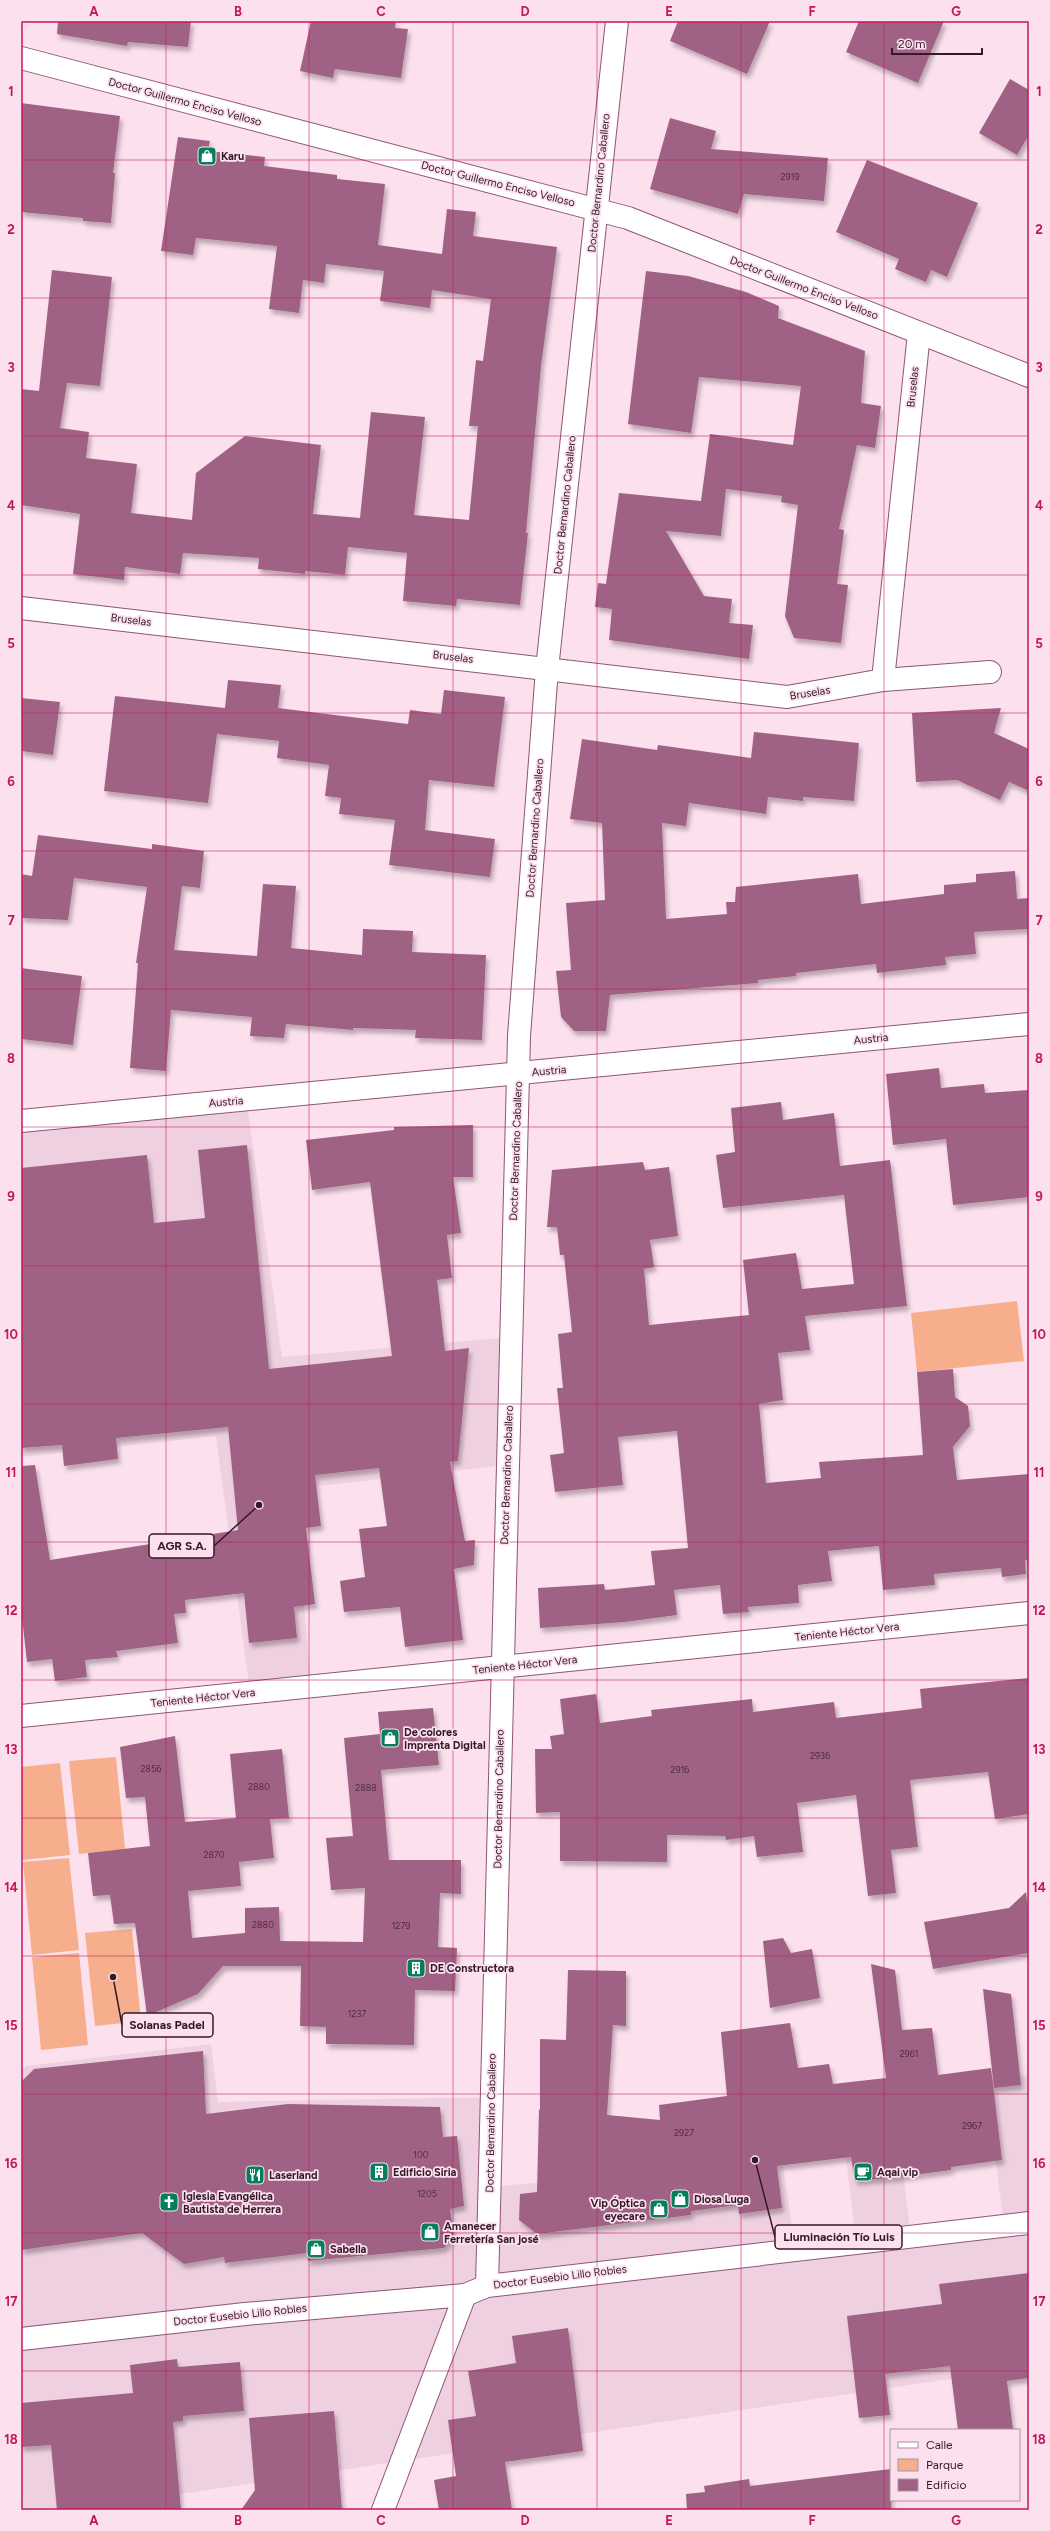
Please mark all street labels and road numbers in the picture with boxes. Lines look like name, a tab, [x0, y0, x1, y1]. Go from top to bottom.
street label: Doctor Guillermo Enciso Velloso	[107, 75, 263, 129]
street label: Doctor Bernardino Caballero	[585, 113, 613, 253]
street label: Doctor Guillermo Enciso Velloso	[420, 159, 576, 209]
street label: Doctor Guillermo Enciso Velloso	[728, 254, 880, 322]
street label: Bruselas	[904, 366, 922, 408]
street label: Doctor Bernardino Caballero	[551, 435, 579, 575]
street label: Bruselas	[110, 611, 152, 629]
street label: Bruselas	[432, 648, 474, 666]
street label: Bruselas	[789, 683, 831, 703]
street label: Doctor Bernardino Caballero	[524, 758, 546, 898]
street label: Austria	[853, 1031, 889, 1047]
street label: Austria	[531, 1063, 567, 1079]
street label: Doctor Bernardino Caballero	[507, 1081, 525, 1221]
street label: Austria	[208, 1094, 244, 1110]
street label: Doctor Bernardino Caballero	[498, 1405, 516, 1545]
street label: Teniente Héctor Vera	[794, 1620, 900, 1644]
street label: Teniente Héctor Vera	[472, 1653, 578, 1677]
street label: Teniente Héctor Vera	[150, 1686, 256, 1710]
street label: Doctor Bernardino Caballero	[491, 1729, 507, 1869]
street label: Doctor Bernardino Caballero	[483, 2053, 499, 2193]
street label: Doctor Eusebio Lillo Robles	[493, 2262, 627, 2292]
street label: Doctor Eusebio Lillo Robles	[173, 2302, 307, 2328]

